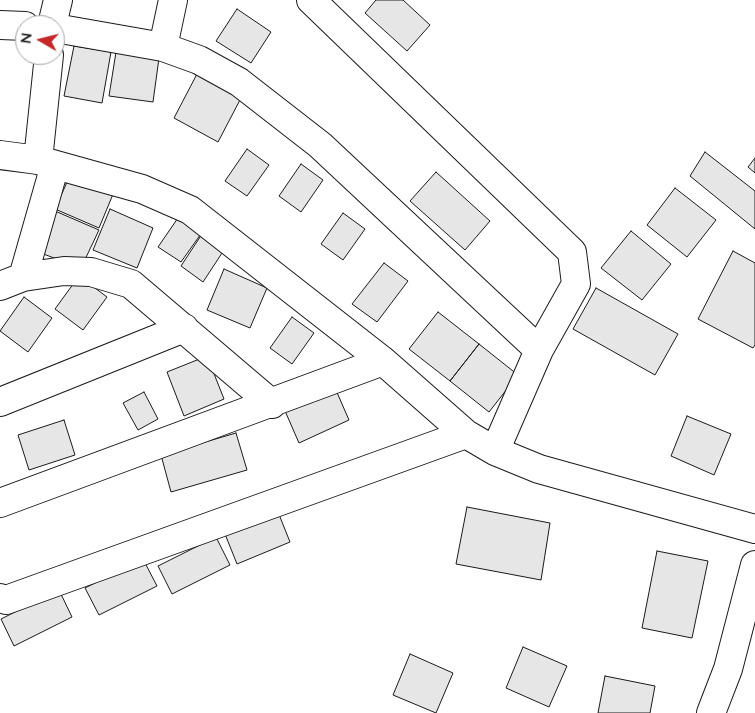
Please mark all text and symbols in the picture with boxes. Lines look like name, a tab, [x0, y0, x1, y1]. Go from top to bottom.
north arrow	[15, 15, 65, 65]
text: N	[16, 31, 35, 45]

